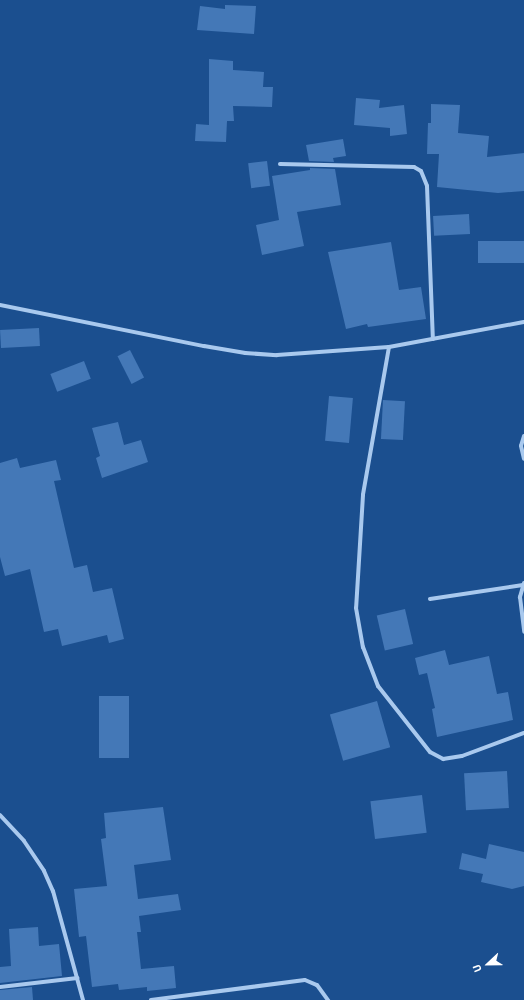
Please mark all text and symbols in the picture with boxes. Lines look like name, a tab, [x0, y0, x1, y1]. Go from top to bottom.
north arrow	[468, 944, 508, 984]
text: U	[468, 962, 486, 975]

